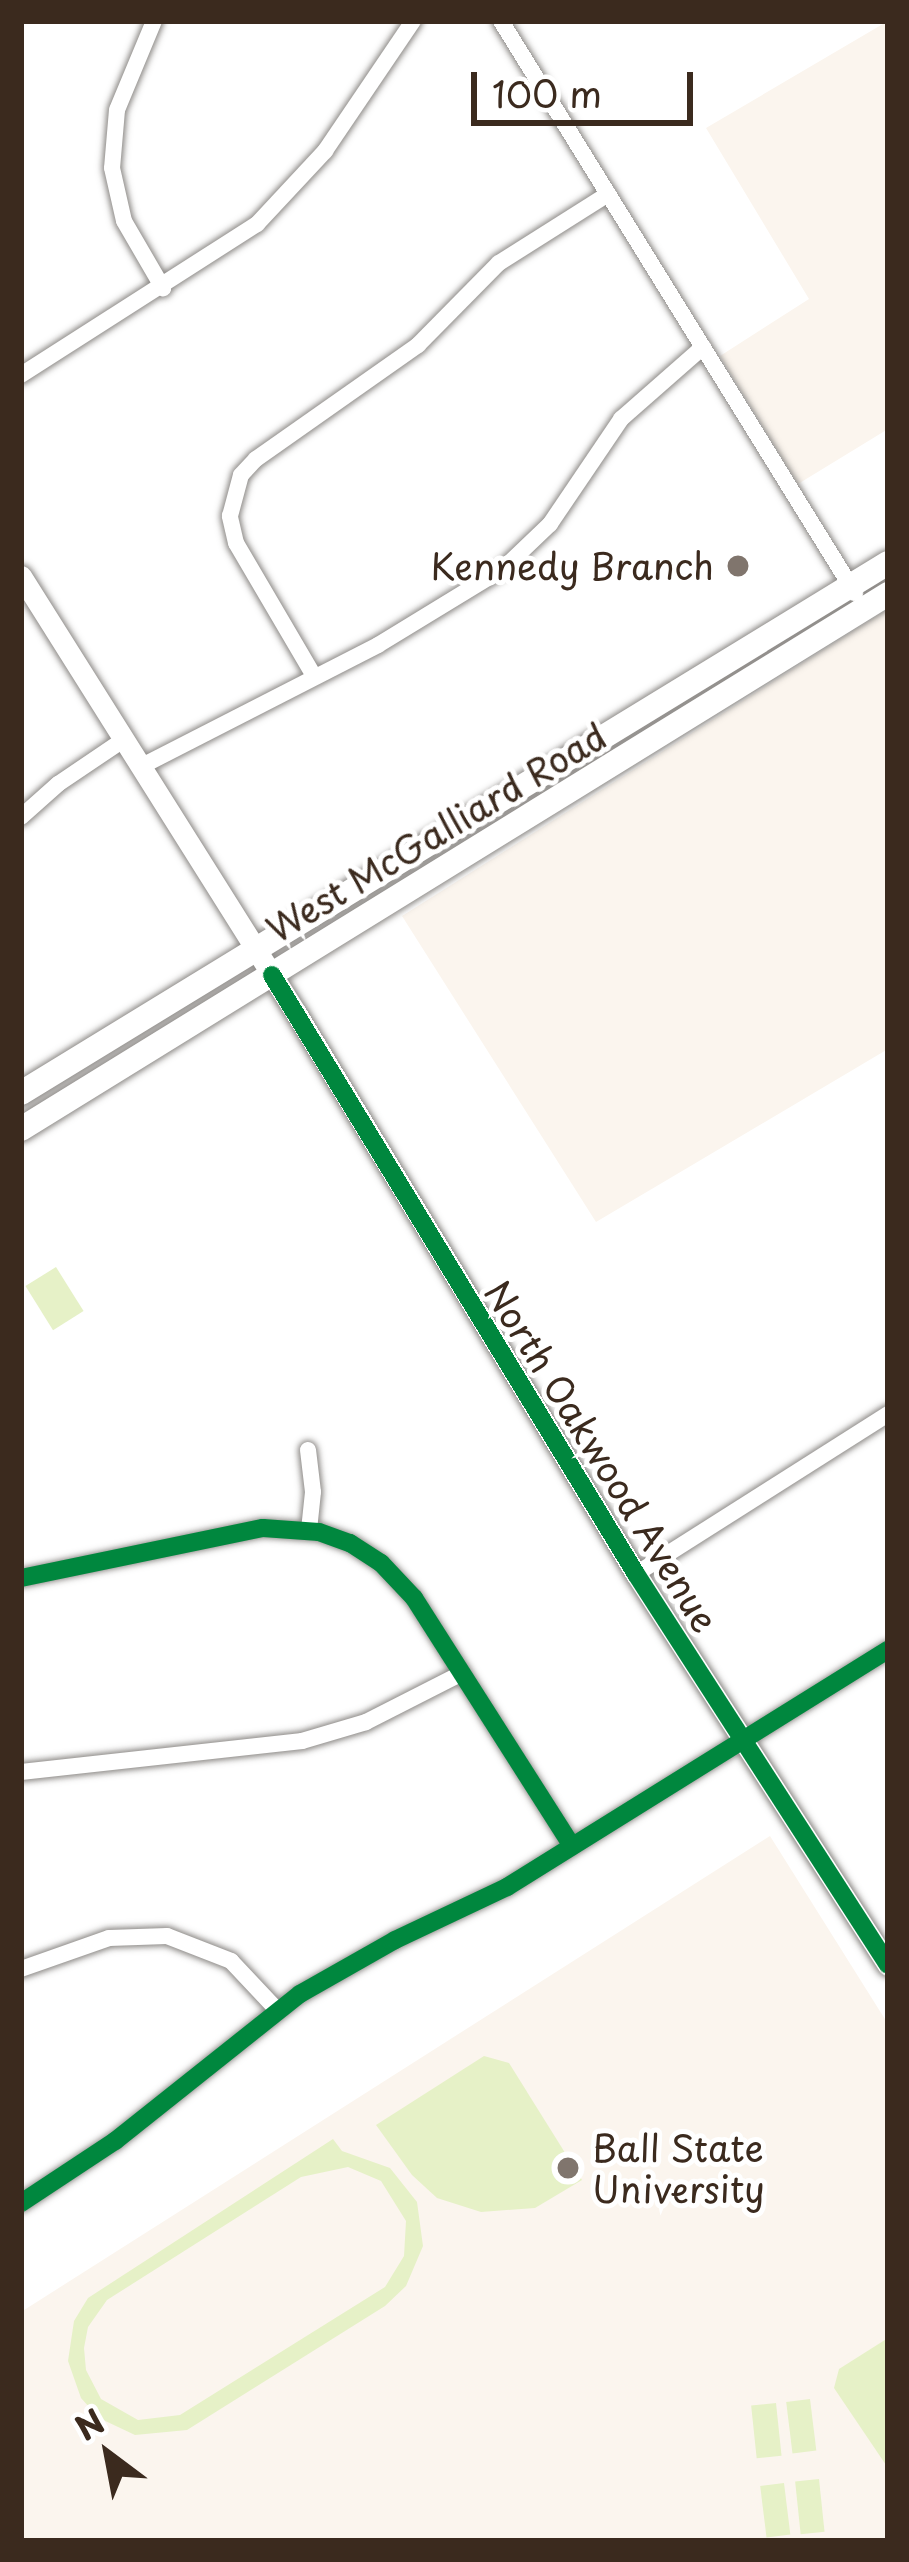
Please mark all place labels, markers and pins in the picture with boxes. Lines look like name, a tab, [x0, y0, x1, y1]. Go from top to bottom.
place label: Kennedy Branch	[432, 544, 714, 588]
marker: Kennedy Branch	[725, 553, 751, 579]
place label: Ball State University	[592, 2125, 765, 2210]
marker: Ball State University	[555, 2155, 581, 2181]

